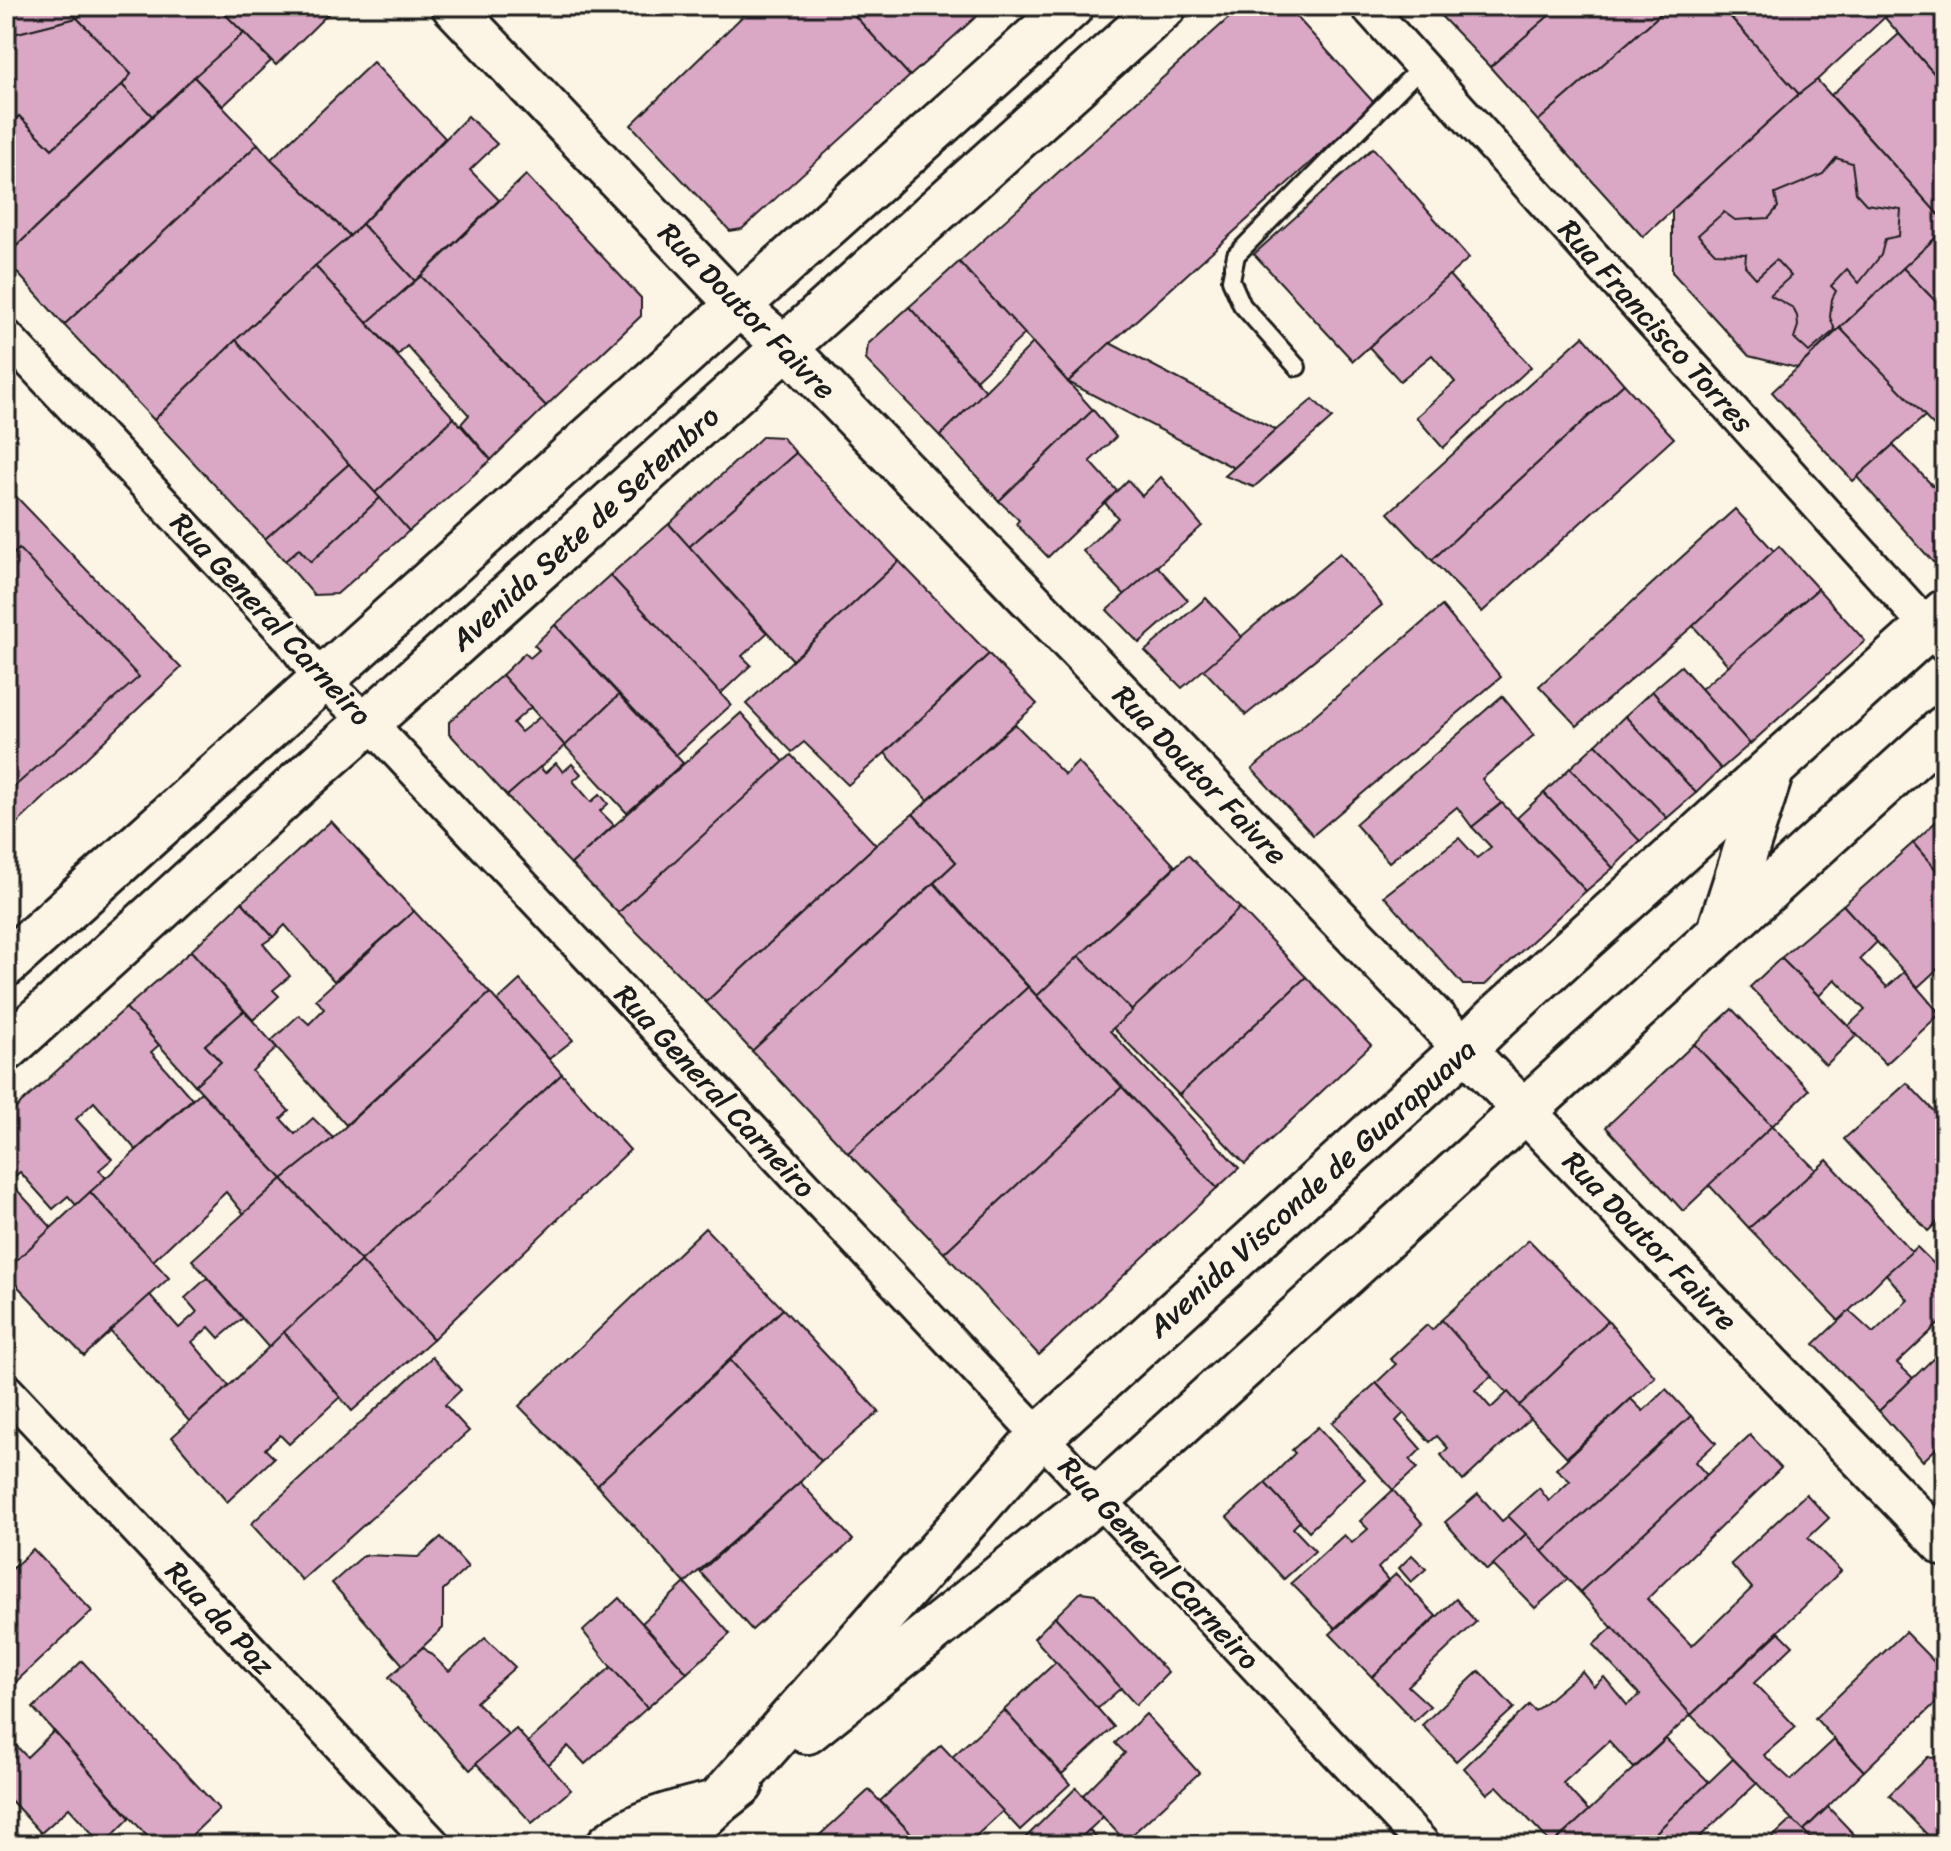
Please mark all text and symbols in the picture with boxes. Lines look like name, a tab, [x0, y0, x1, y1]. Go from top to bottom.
street label: Rua Francisco Torres	[1544, 206, 1768, 446]
street label: Rua Doutor Faivre	[645, 209, 849, 413]
street label: Avenida Sete de Setembro	[437, 391, 733, 665]
street label: Rua General Carneiro	[156, 499, 386, 739]
street label: Rua Doutor Faivre	[1099, 671, 1301, 879]
street label: Rua General Carneiro	[600, 971, 830, 1211]
street label: Avenida Visconde de Guarapuava	[1134, 1024, 1489, 1352]
street label: Rua Doutor Faivre	[1549, 1137, 1751, 1345]
street label: Rua General Carneiro	[1044, 1443, 1274, 1683]
street label: Rua da Paz	[151, 1547, 289, 1689]

